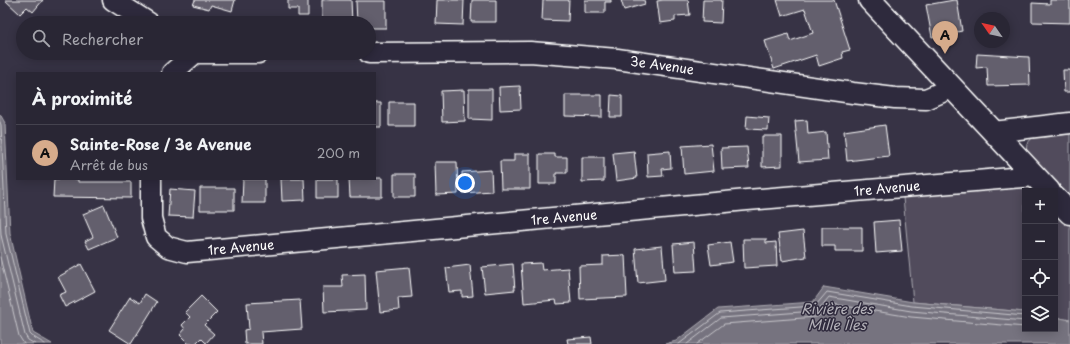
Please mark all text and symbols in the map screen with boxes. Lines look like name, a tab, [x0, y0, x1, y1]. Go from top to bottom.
north arrow	[974, 12, 1010, 48]
search box	[16, 16, 376, 60]
pin: A	[932, 21, 958, 54]
icon: search	[30, 27, 52, 49]
text: Rechercher	[62, 27, 143, 50]
street label: 3e Avenue	[629, 51, 695, 78]
text: À proximité	[32, 85, 132, 111]
text: Sainte-Rose / 3e Avenue	[70, 132, 252, 155]
text: A	[40, 143, 50, 162]
text: 200 m	[317, 143, 360, 162]
text: Arrêt de bus	[70, 155, 148, 174]
your location	[455, 173, 475, 193]
street label: 1re Avenue	[853, 175, 921, 200]
map controls	[1022, 188, 1058, 332]
button: +	[1022, 188, 1058, 224]
street label: 1re Avenue	[530, 204, 598, 229]
button: −	[1022, 224, 1058, 260]
street label: 1re Avenue	[207, 234, 275, 259]
button: locate	[1022, 260, 1058, 296]
button: layers	[1022, 296, 1058, 332]
water label: Rivière des Mille Îles	[801, 298, 875, 335]

